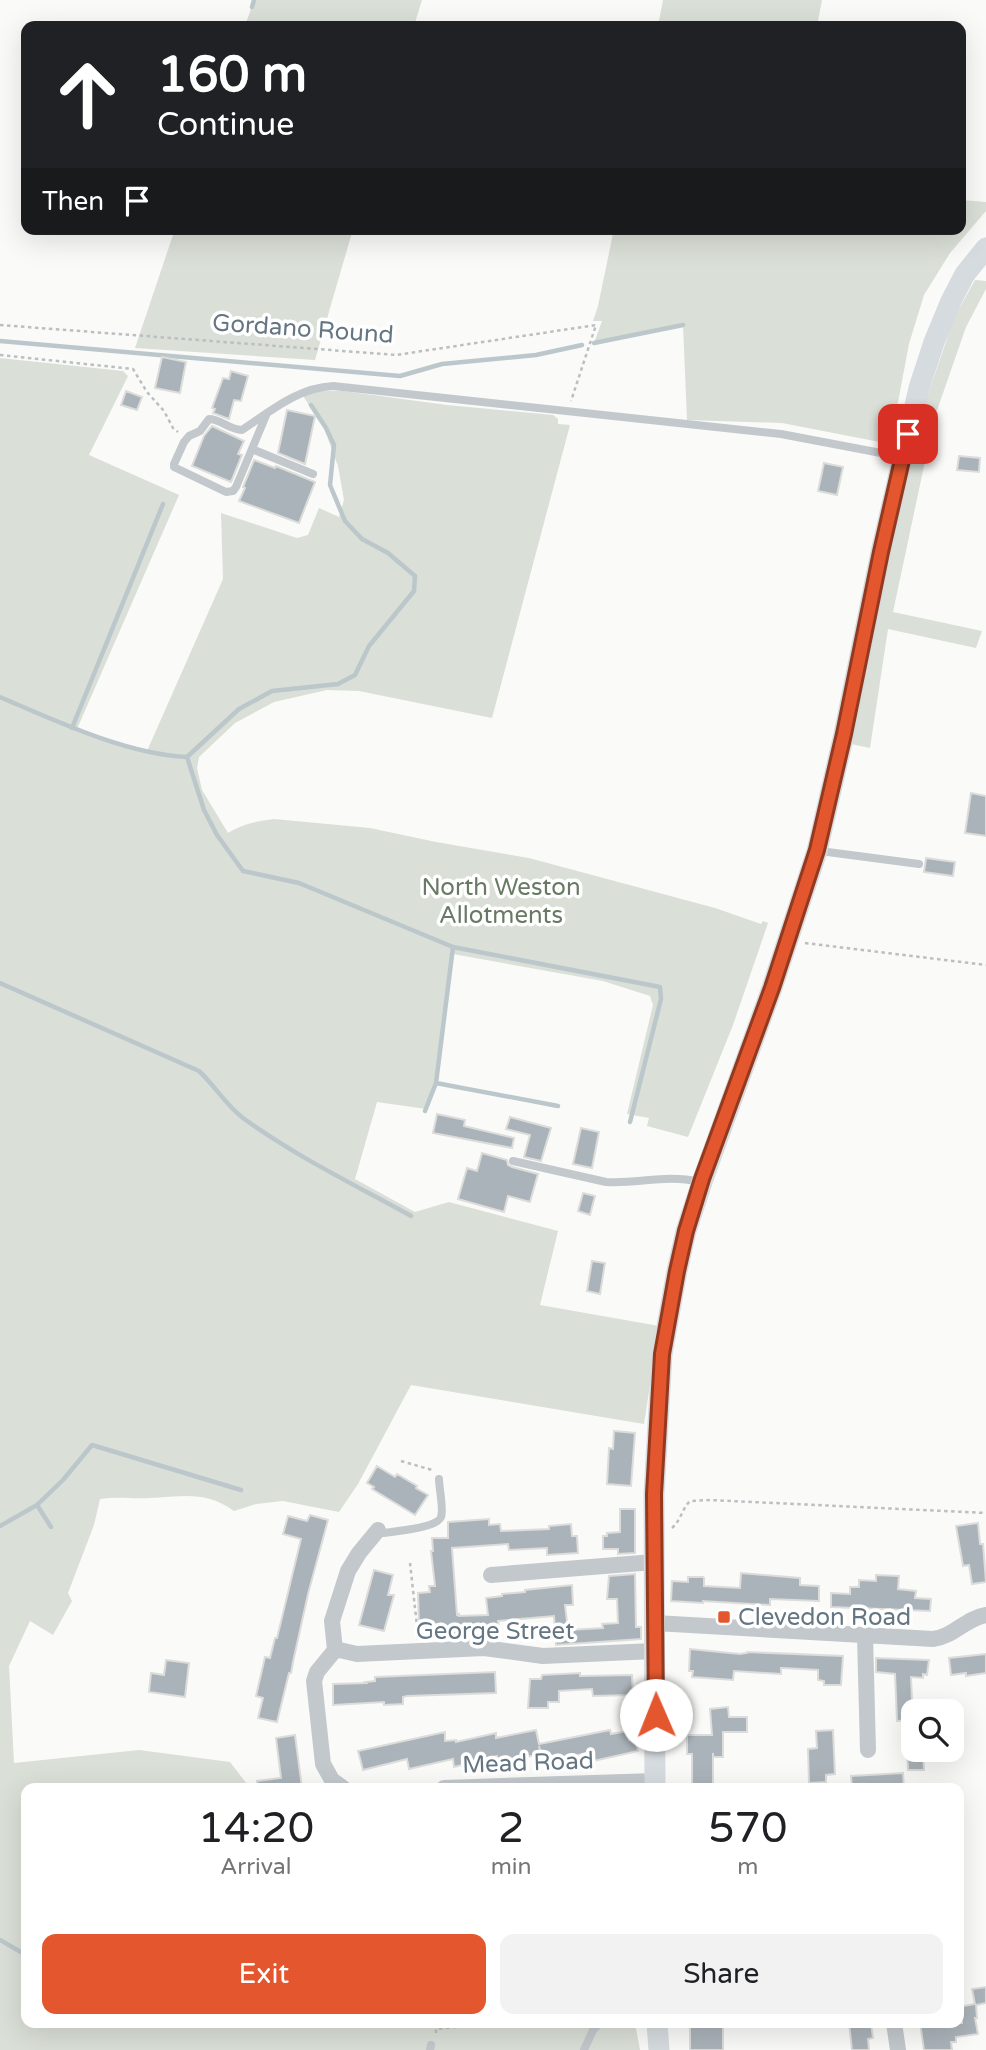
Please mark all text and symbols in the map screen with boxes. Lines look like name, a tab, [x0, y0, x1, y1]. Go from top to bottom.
text: 160 m	[157, 46, 307, 105]
icon: ahead	[42, 49, 133, 140]
text: Continue	[157, 106, 294, 144]
icon: arrive	[118, 182, 156, 220]
text: Then	[42, 186, 104, 217]
street label: Gordano Round	[211, 308, 395, 350]
pin	[878, 404, 938, 464]
icon: arrive	[889, 415, 927, 453]
park label: North Weston Allotments	[421, 873, 581, 930]
place label: Clevedon Road	[738, 1603, 911, 1632]
marker: Clevedon Road	[716, 1609, 732, 1625]
street label: George Street	[416, 1617, 574, 1646]
position arrow	[619, 1678, 693, 1752]
map controls	[901, 1699, 964, 1762]
button: search	[901, 1699, 964, 1762]
street label: Mead Road	[462, 1746, 594, 1780]
text: 14:20	[198, 1803, 314, 1854]
text: 2	[498, 1803, 524, 1854]
text: 570	[708, 1803, 787, 1854]
text: Arrival	[220, 1853, 291, 1881]
text: min	[491, 1853, 532, 1881]
text: m	[737, 1853, 758, 1881]
button: Exit	[42, 1934, 486, 2014]
button: Share	[500, 1934, 943, 2014]

